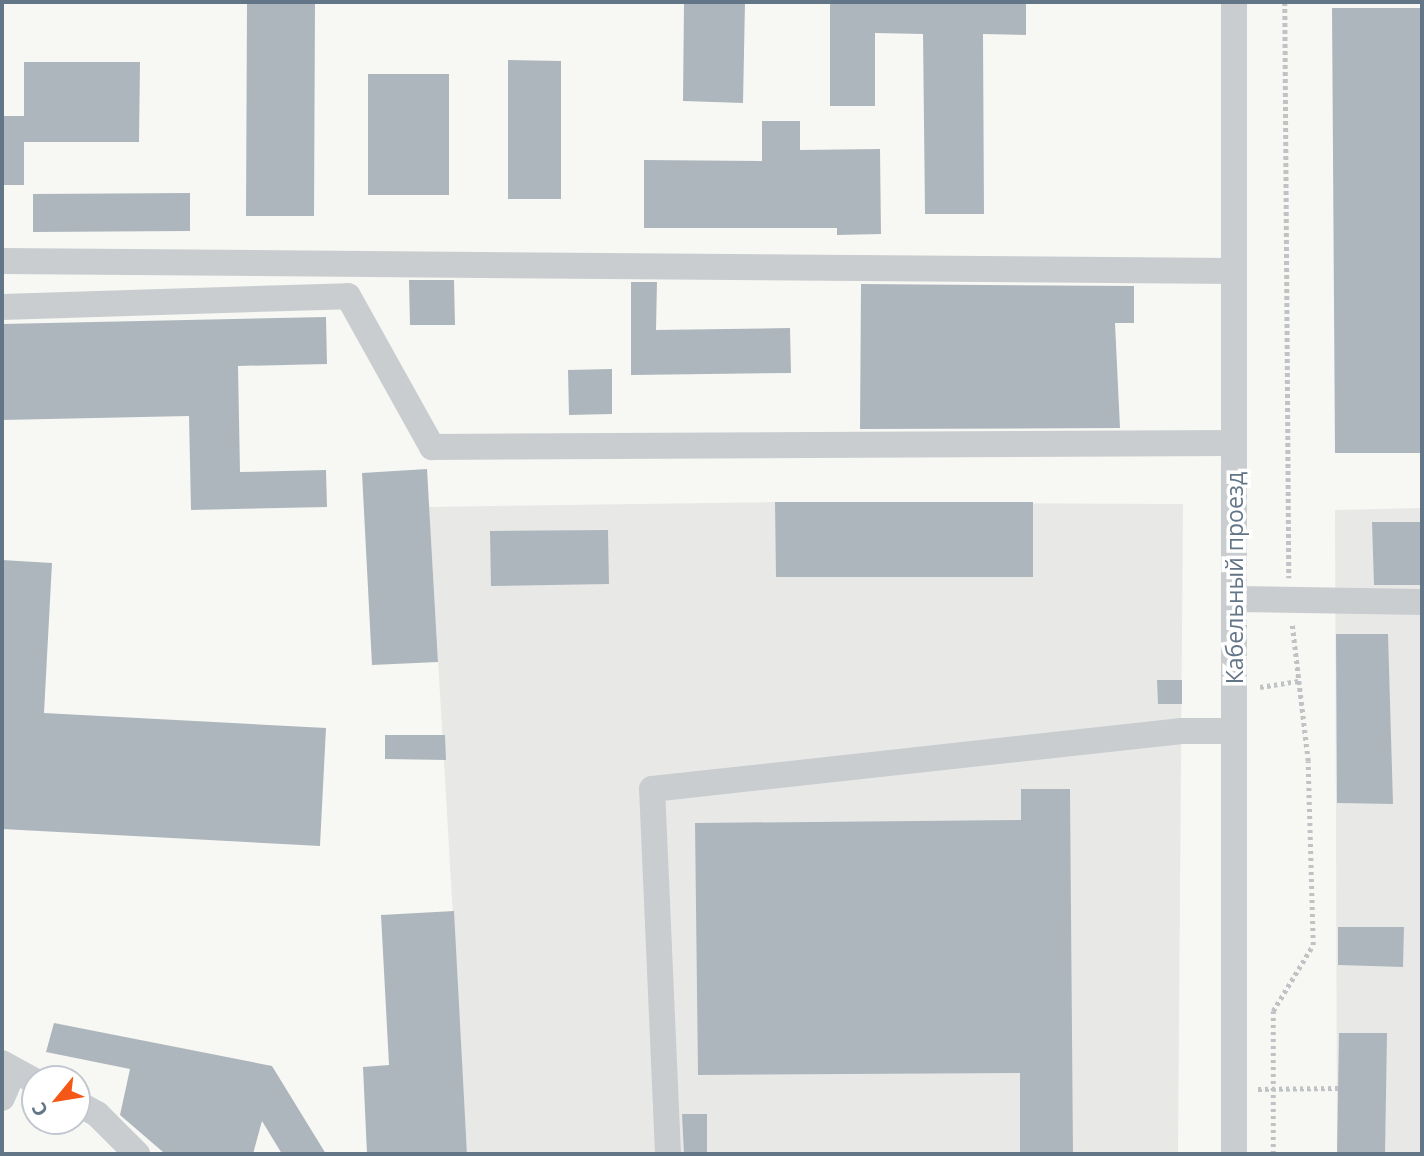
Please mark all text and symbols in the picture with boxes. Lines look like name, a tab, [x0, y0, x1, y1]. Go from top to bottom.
street label: Кабельный проезд	[1220, 472, 1248, 684]
north arrow	[21, 1065, 91, 1135]
text: С	[25, 1098, 54, 1121]

